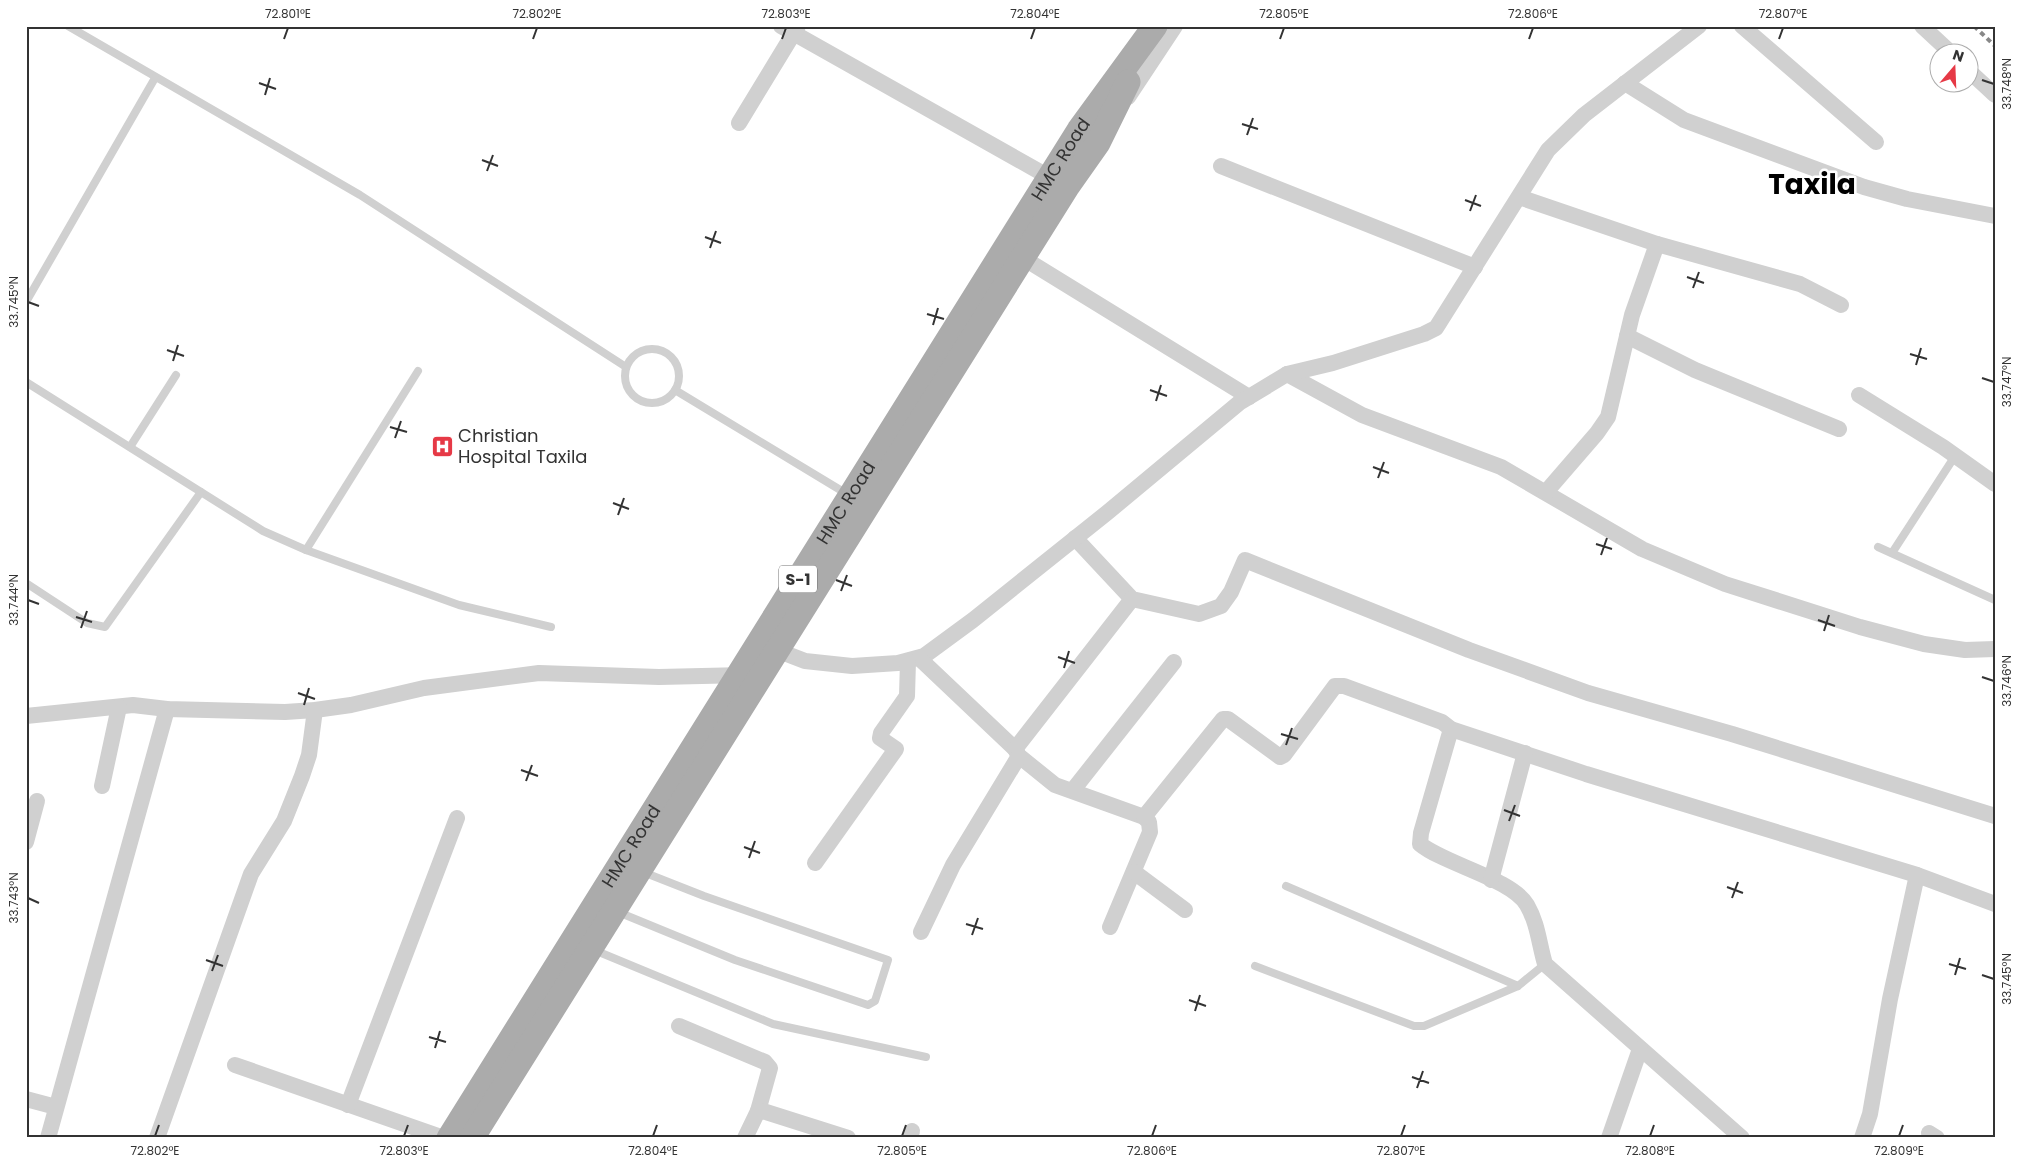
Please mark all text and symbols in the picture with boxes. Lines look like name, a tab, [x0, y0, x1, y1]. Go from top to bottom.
text: 72.801°E	[265, 5, 311, 22]
text: 72.802°E	[512, 5, 562, 22]
text: 72.803°E	[761, 5, 811, 22]
text: 72.804°E	[1010, 5, 1060, 22]
text: 72.805°E	[1259, 5, 1309, 22]
text: 72.806°E	[1508, 5, 1558, 22]
text: 72.807°E	[1759, 5, 1807, 22]
north arrow	[1928, 42, 1978, 92]
text: N	[1950, 45, 1966, 67]
text: 33.748°N	[1998, 58, 2015, 110]
street label: HMC Road	[1025, 113, 1096, 205]
district label: Taxila	[1768, 165, 1856, 204]
text: 33.745°N	[5, 276, 22, 328]
text: 33.747°N	[1998, 357, 2015, 407]
place label: Christian Hospital Taxila	[458, 423, 587, 469]
hospital icon: Christian Hospital Taxila	[430, 434, 454, 458]
street label: HMC Road	[810, 456, 881, 549]
road number: S-1	[779, 566, 817, 592]
text: 33.744°N	[5, 574, 22, 626]
text: 33.746°N	[1998, 655, 2015, 707]
street label: HMC Road	[596, 800, 666, 892]
text: 33.743°N	[5, 872, 22, 924]
text: 33.745°N	[1998, 953, 2015, 1005]
text: 72.802°E	[130, 1142, 180, 1159]
text: 72.803°E	[379, 1142, 429, 1159]
text: 72.804°E	[628, 1142, 678, 1159]
text: 72.805°E	[877, 1142, 927, 1159]
text: 72.806°E	[1127, 1142, 1177, 1159]
text: 72.807°E	[1377, 1142, 1425, 1159]
text: 72.808°E	[1625, 1142, 1675, 1159]
text: 72.809°E	[1874, 1142, 1924, 1159]

